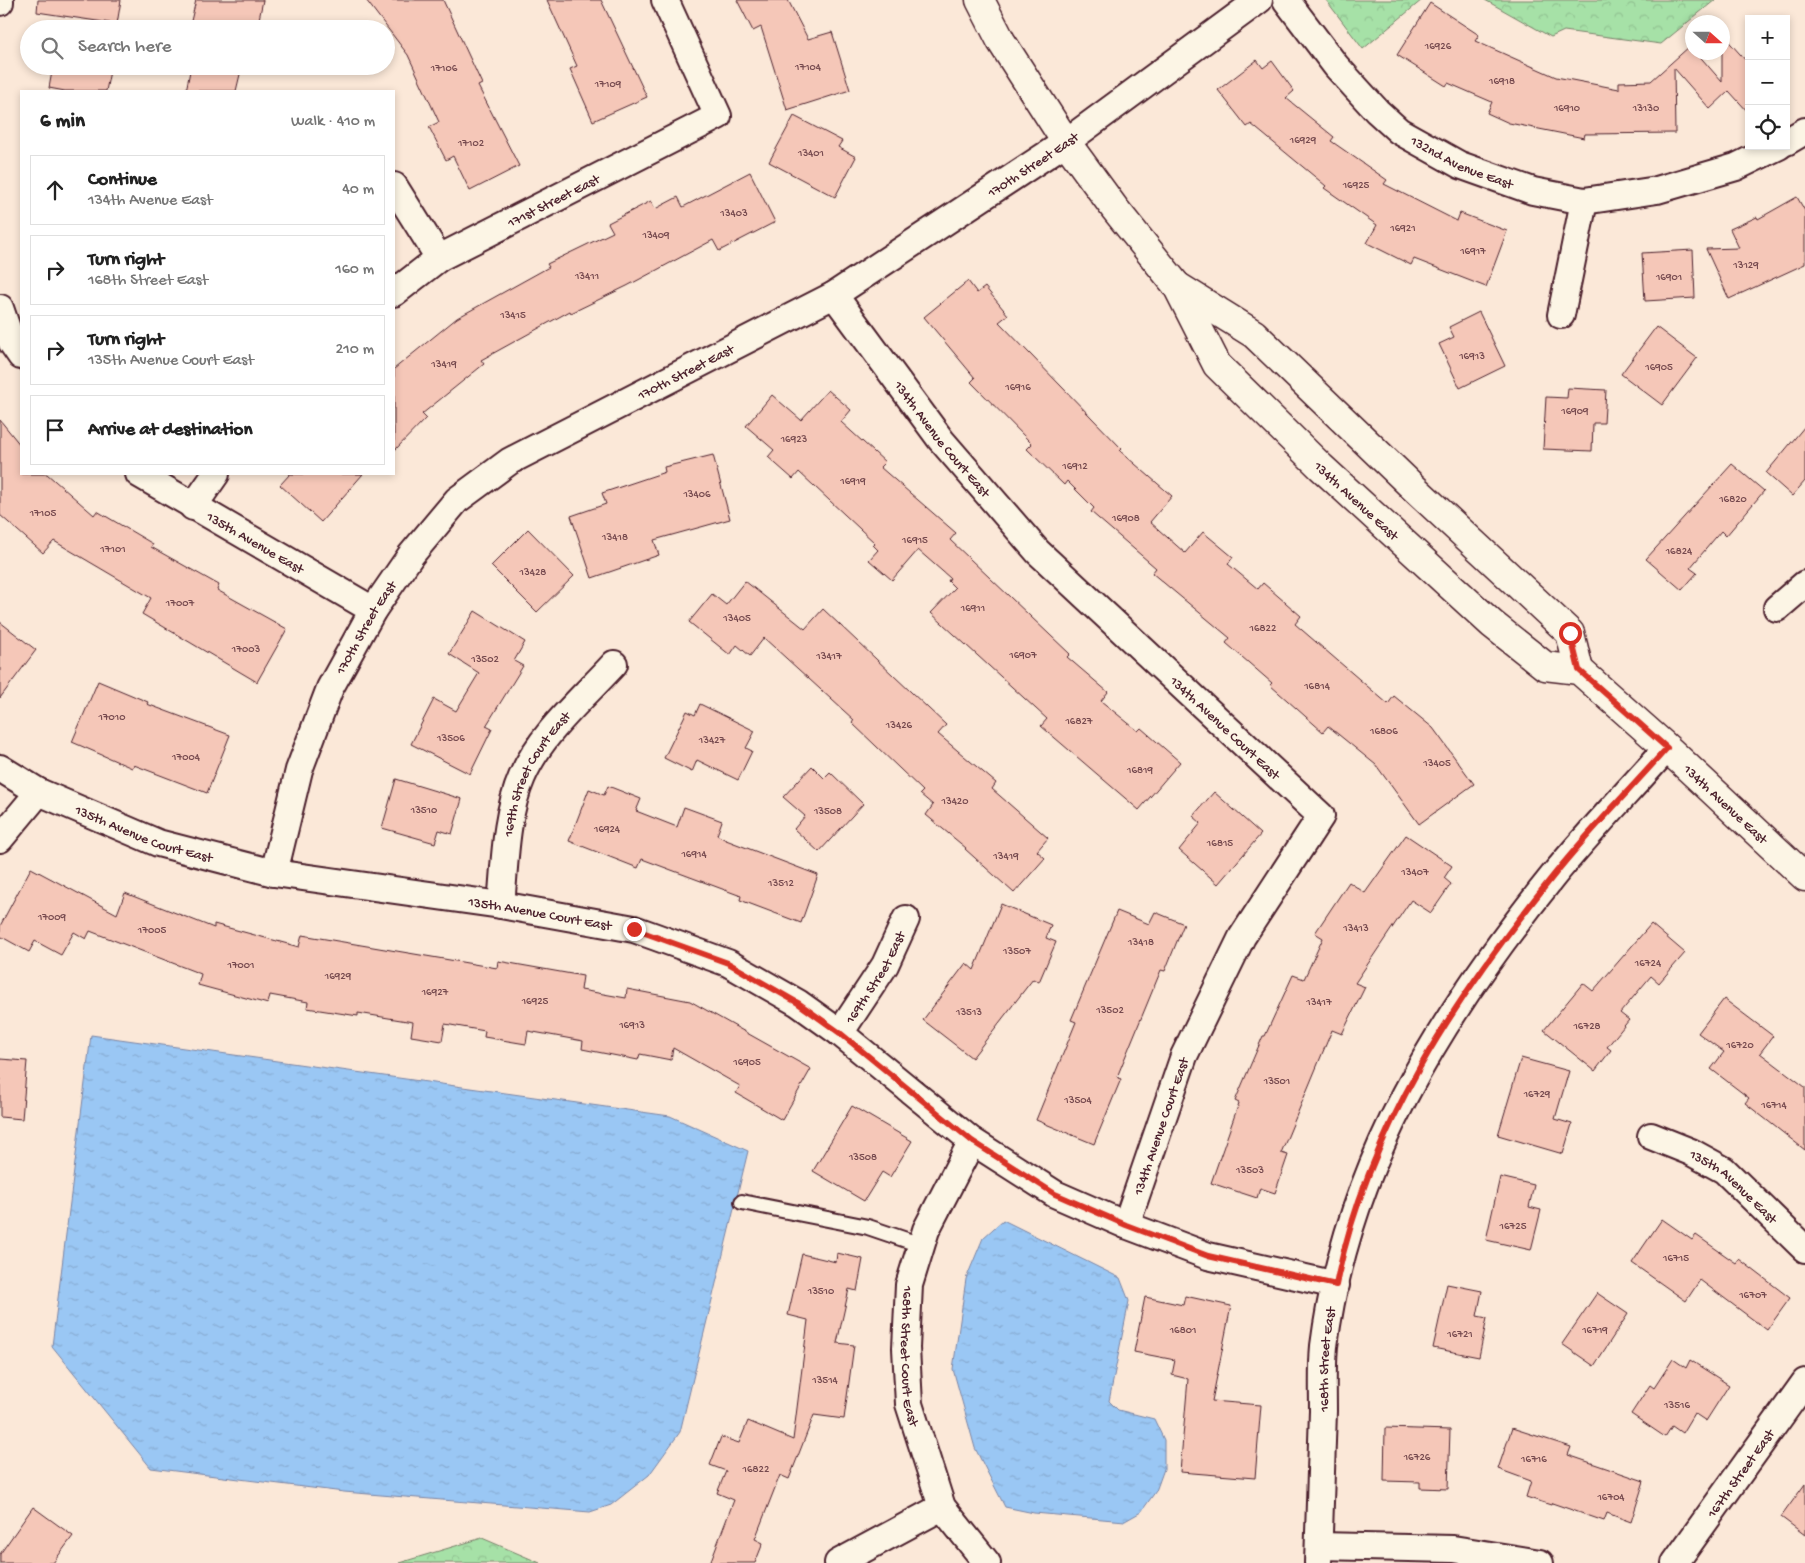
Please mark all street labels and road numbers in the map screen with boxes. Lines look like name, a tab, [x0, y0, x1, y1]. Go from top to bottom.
street label: 170th Street East	[984, 129, 1084, 203]
street label: 132nd Avenue East	[1406, 133, 1516, 195]
street label: 171st Street East	[504, 171, 604, 233]
street label: 170th Street East	[635, 341, 738, 406]
street label: 134th Avenue Court East	[889, 377, 994, 503]
street label: 134th Avenue East	[1308, 458, 1402, 546]
street label: 135th Avenue East	[202, 509, 307, 580]
street label: 170th Street East	[333, 578, 402, 679]
street label: 134th Avenue Court East	[1165, 673, 1284, 785]
street label: 169th Street Court East	[501, 708, 576, 839]
street label: 134th Avenue East	[1678, 761, 1771, 850]
street label: 135th Avenue Court East	[71, 802, 215, 868]
street label: 135th Avenue Court East	[466, 894, 614, 936]
street label: 169th Street East	[842, 928, 911, 1028]
street label: 134th Avenue Court East	[1131, 1055, 1194, 1199]
street label: 135th Avenue East	[1685, 1146, 1781, 1229]
street label: 168th Street Court East	[895, 1284, 922, 1430]
street label: 168th Street East	[1317, 1305, 1341, 1413]
street label: 167th Street East	[1704, 1426, 1780, 1523]

